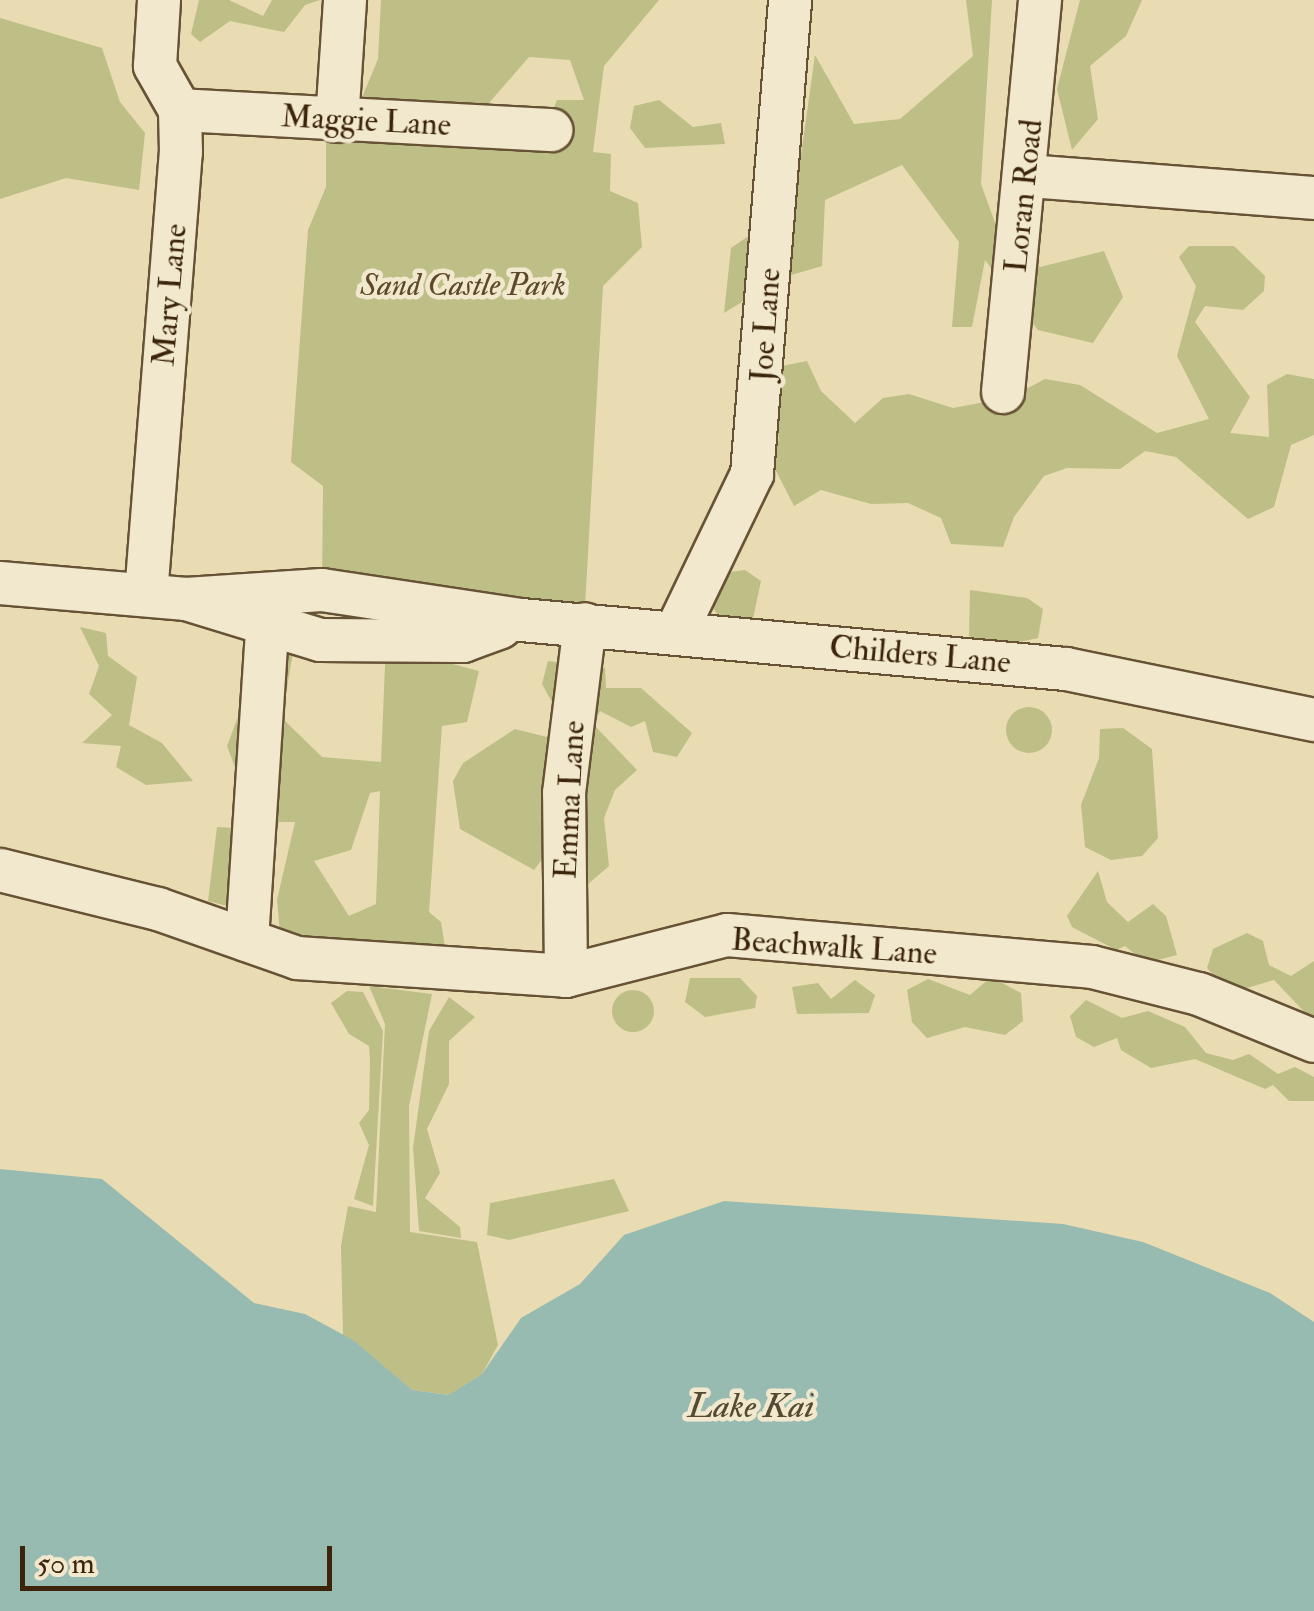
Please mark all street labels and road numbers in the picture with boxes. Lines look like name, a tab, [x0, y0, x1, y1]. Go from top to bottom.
street label: Maggie Lane	[280, 97, 452, 145]
street label: Loran Road	[997, 117, 1051, 275]
street label: Mary Lane	[145, 222, 195, 368]
street label: Joe Lane	[743, 267, 789, 383]
street label: Childers Lane	[828, 628, 1012, 682]
street label: Emma Lane	[547, 720, 593, 880]
street label: Beachwalk Lane	[730, 921, 938, 973]

